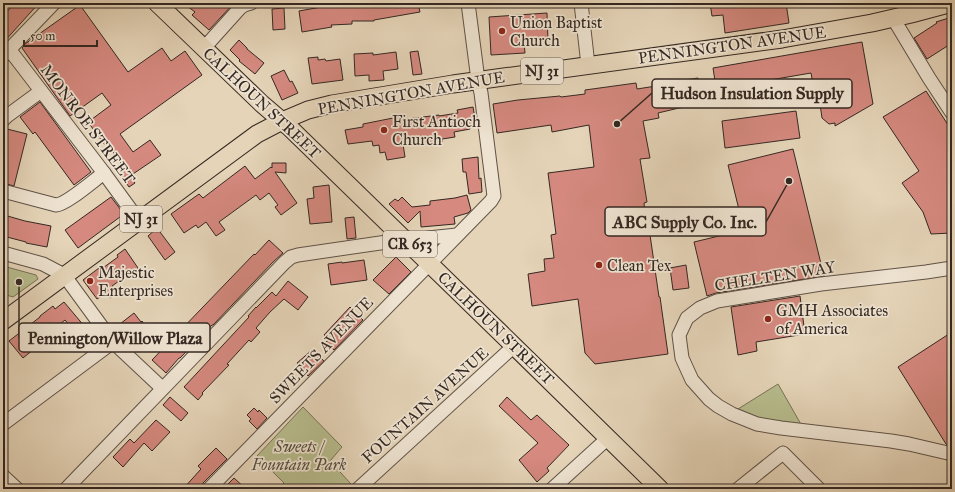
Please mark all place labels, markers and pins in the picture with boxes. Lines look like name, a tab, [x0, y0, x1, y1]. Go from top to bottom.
place label: Union Baptist Church	[510, 13, 603, 50]
marker: Union Baptist Church	[497, 26, 507, 36]
callout: Hudson Insulation Supply	[652, 79, 852, 108]
place label: First Antioch Church	[392, 112, 481, 149]
marker: First Antioch Church	[379, 125, 389, 135]
callout: ABC Supply Co. Inc.	[605, 207, 766, 236]
place label: Clean Tex	[607, 256, 671, 275]
marker: Clean Tex	[594, 260, 604, 270]
place label: Majestic Enterprises	[98, 263, 173, 300]
marker: Majestic Enterprises	[85, 276, 95, 286]
place label: GMH Associates of America	[776, 301, 888, 338]
marker: GMH Associates of America	[763, 314, 773, 324]
callout: Pennington/Willow Plaza	[19, 323, 210, 352]

